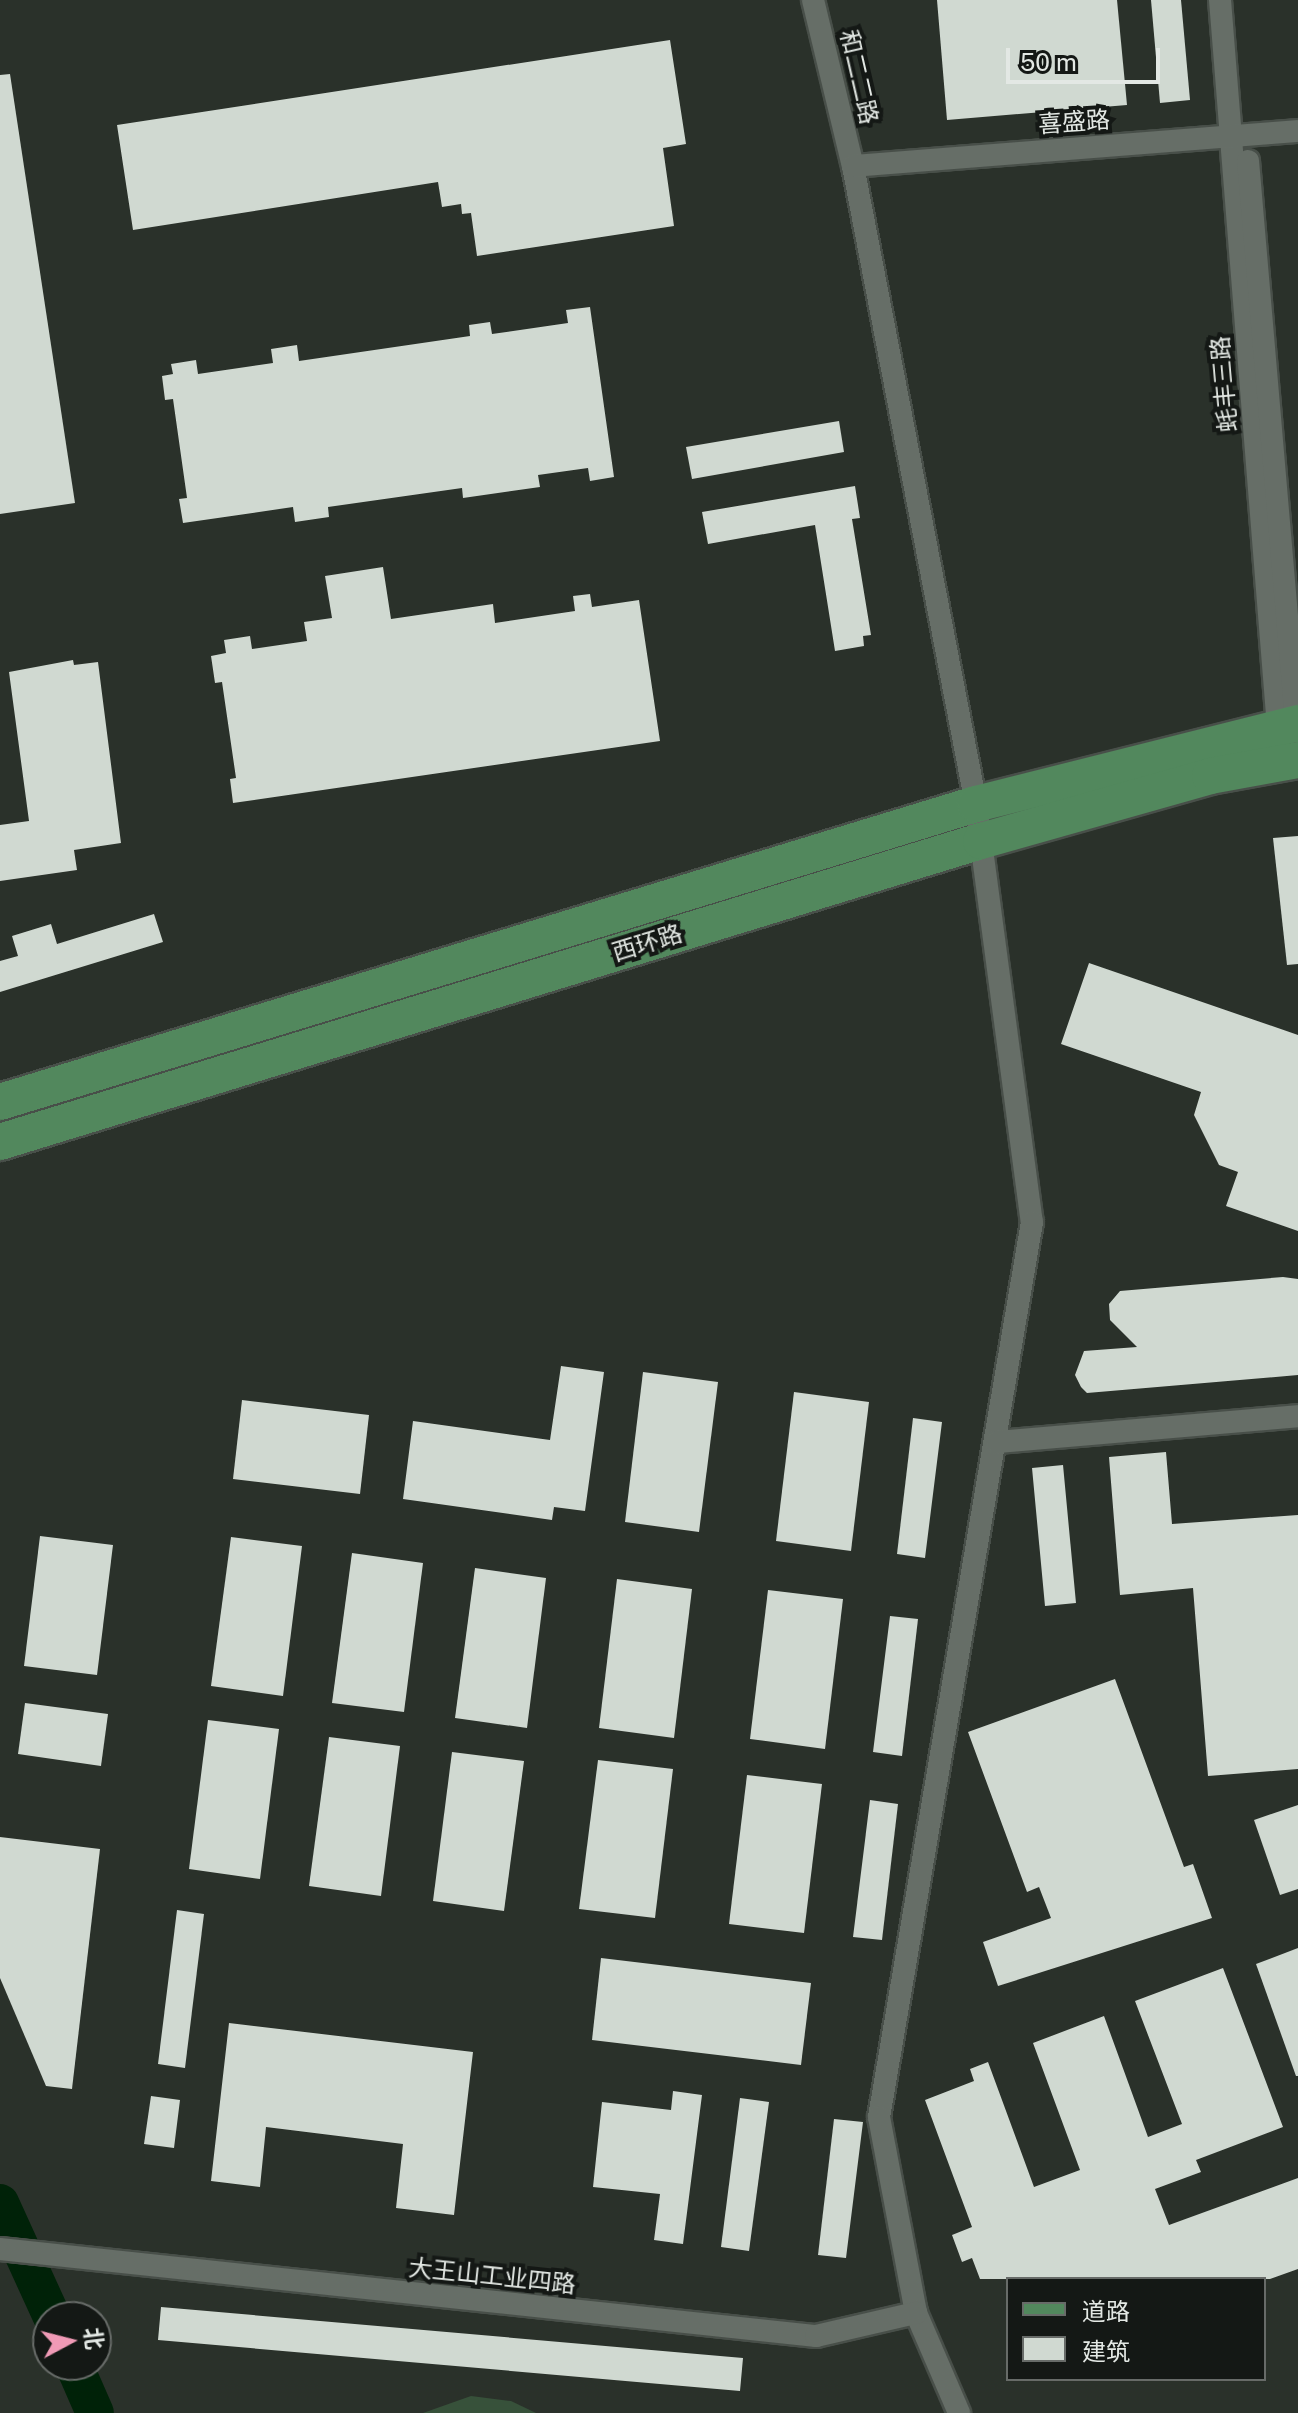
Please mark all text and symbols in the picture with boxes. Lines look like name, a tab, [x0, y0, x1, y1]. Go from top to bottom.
street label: 和二二路	[834, 27, 884, 127]
scale bar	[1010, 32, 1164, 82]
text: 50 m	[1020, 48, 1077, 76]
street label: 喜盛路	[1037, 105, 1111, 139]
street label: 蚝丰三路	[1205, 335, 1243, 433]
street label: 西环路	[608, 919, 686, 967]
street label: 大王山工业四路	[407, 2253, 577, 2299]
legend	[1006, 2277, 1266, 2381]
text: 道路	[1082, 2297, 1130, 2325]
north arrow	[32, 2301, 112, 2381]
text: 北	[80, 2326, 108, 2351]
text: 建筑	[1082, 2337, 1130, 2365]

